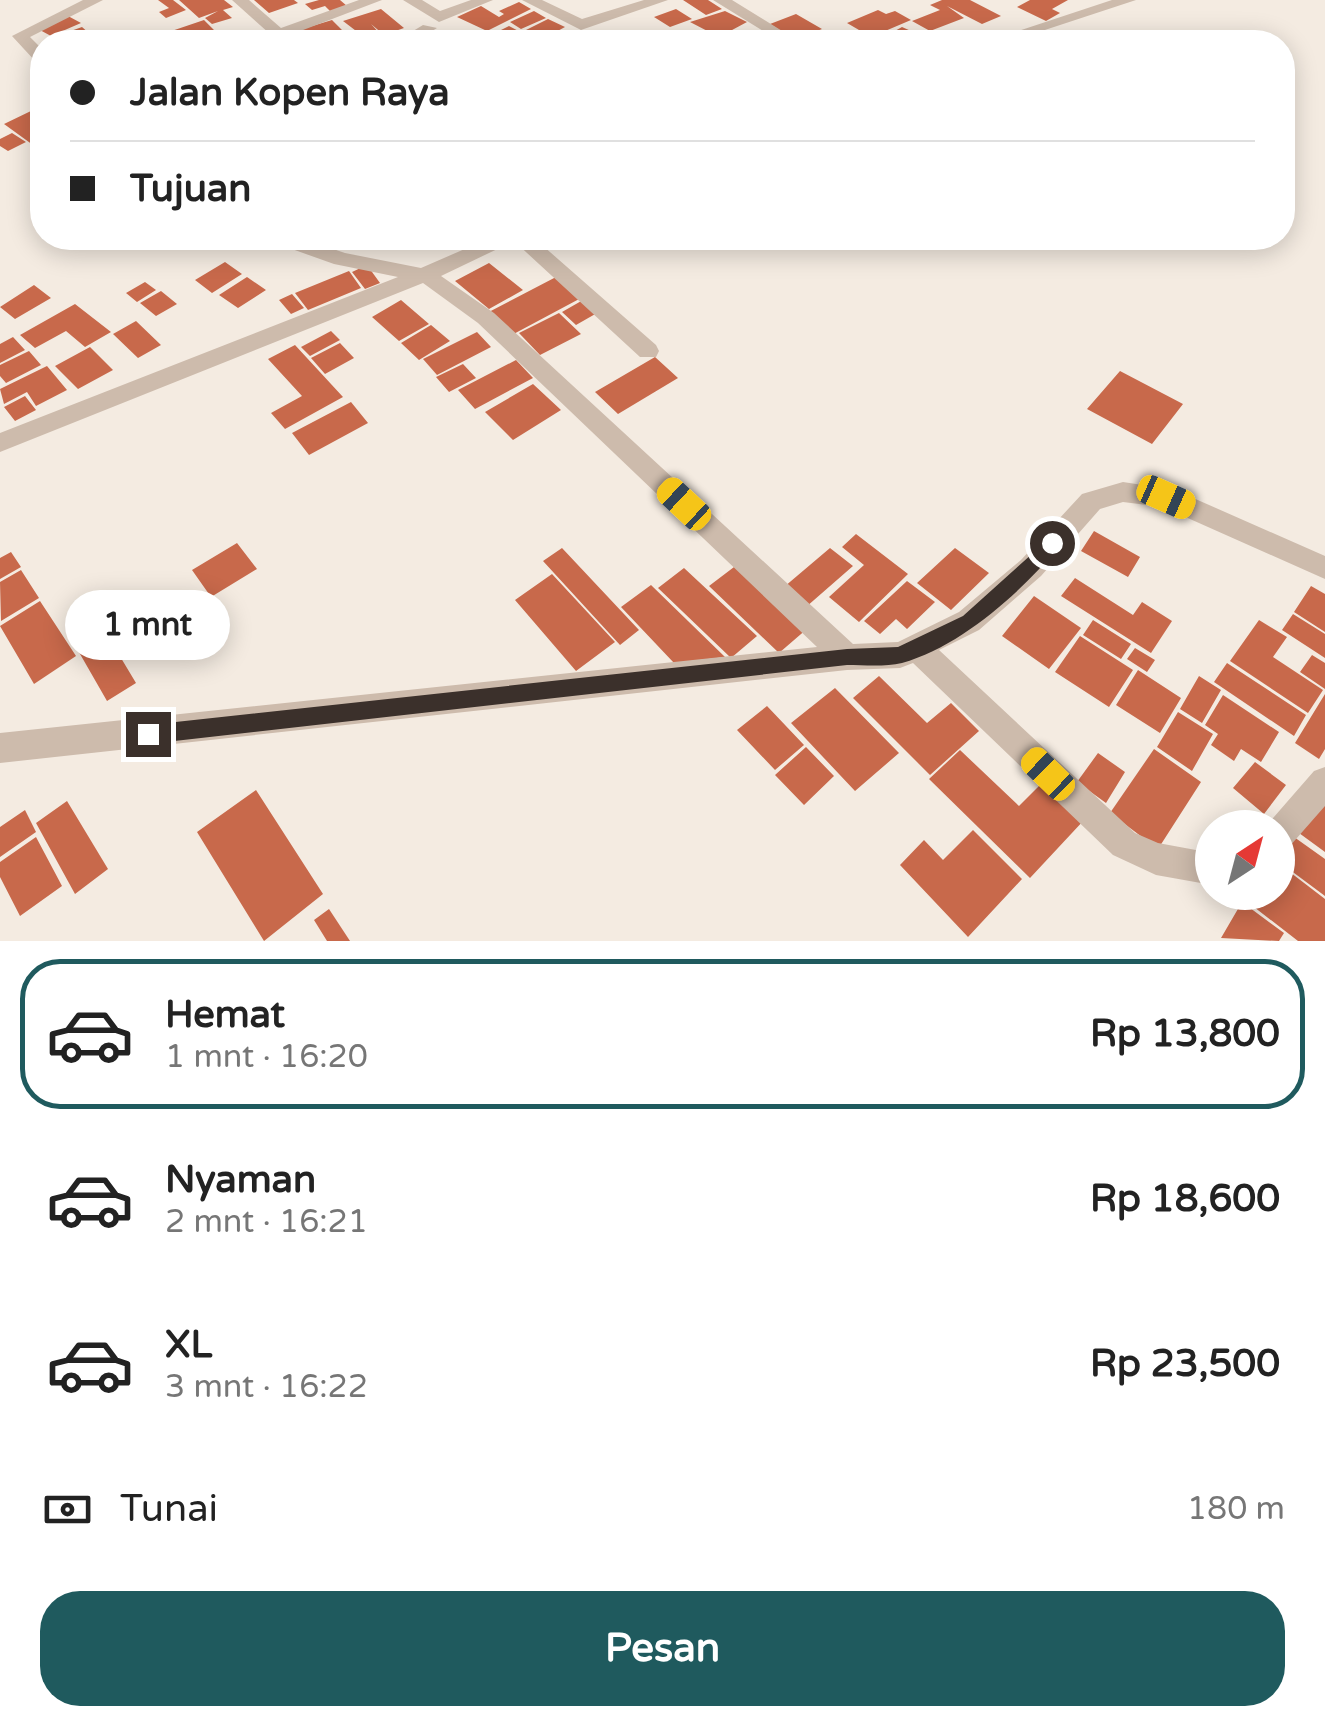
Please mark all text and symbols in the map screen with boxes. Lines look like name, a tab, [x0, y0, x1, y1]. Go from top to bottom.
text: Jalan Kopen Raya	[130, 70, 450, 116]
text: Tujuan	[130, 166, 251, 212]
car	[1132, 471, 1200, 523]
car	[652, 473, 716, 535]
route start	[1030, 521, 1075, 566]
callout: 1 mnt	[66, 589, 230, 659]
text: 1 mnt	[103, 606, 192, 644]
route end	[126, 712, 171, 757]
car	[1016, 742, 1080, 806]
north arrow	[1195, 810, 1295, 910]
map controls	[1195, 810, 1295, 910]
icon: car	[45, 989, 135, 1079]
text: Hemat	[165, 992, 285, 1038]
text: Rp 13,800	[1090, 1011, 1280, 1057]
text: 1 mnt · 16:20	[165, 1038, 368, 1076]
icon: car	[45, 1154, 135, 1244]
text: Nyaman	[165, 1157, 316, 1203]
text: Rp 18,600	[1090, 1176, 1280, 1222]
text: 2 mnt · 16:21	[165, 1203, 368, 1241]
icon: car	[45, 1319, 135, 1409]
text: XL	[165, 1322, 212, 1368]
text: Rp 23,500	[1090, 1341, 1280, 1387]
text: 3 mnt · 16:22	[165, 1368, 368, 1406]
icon: cash	[40, 1482, 95, 1537]
text: Tunai	[120, 1486, 218, 1532]
text: 180 m	[1187, 1490, 1285, 1528]
button: Pesan	[40, 1591, 1285, 1706]

